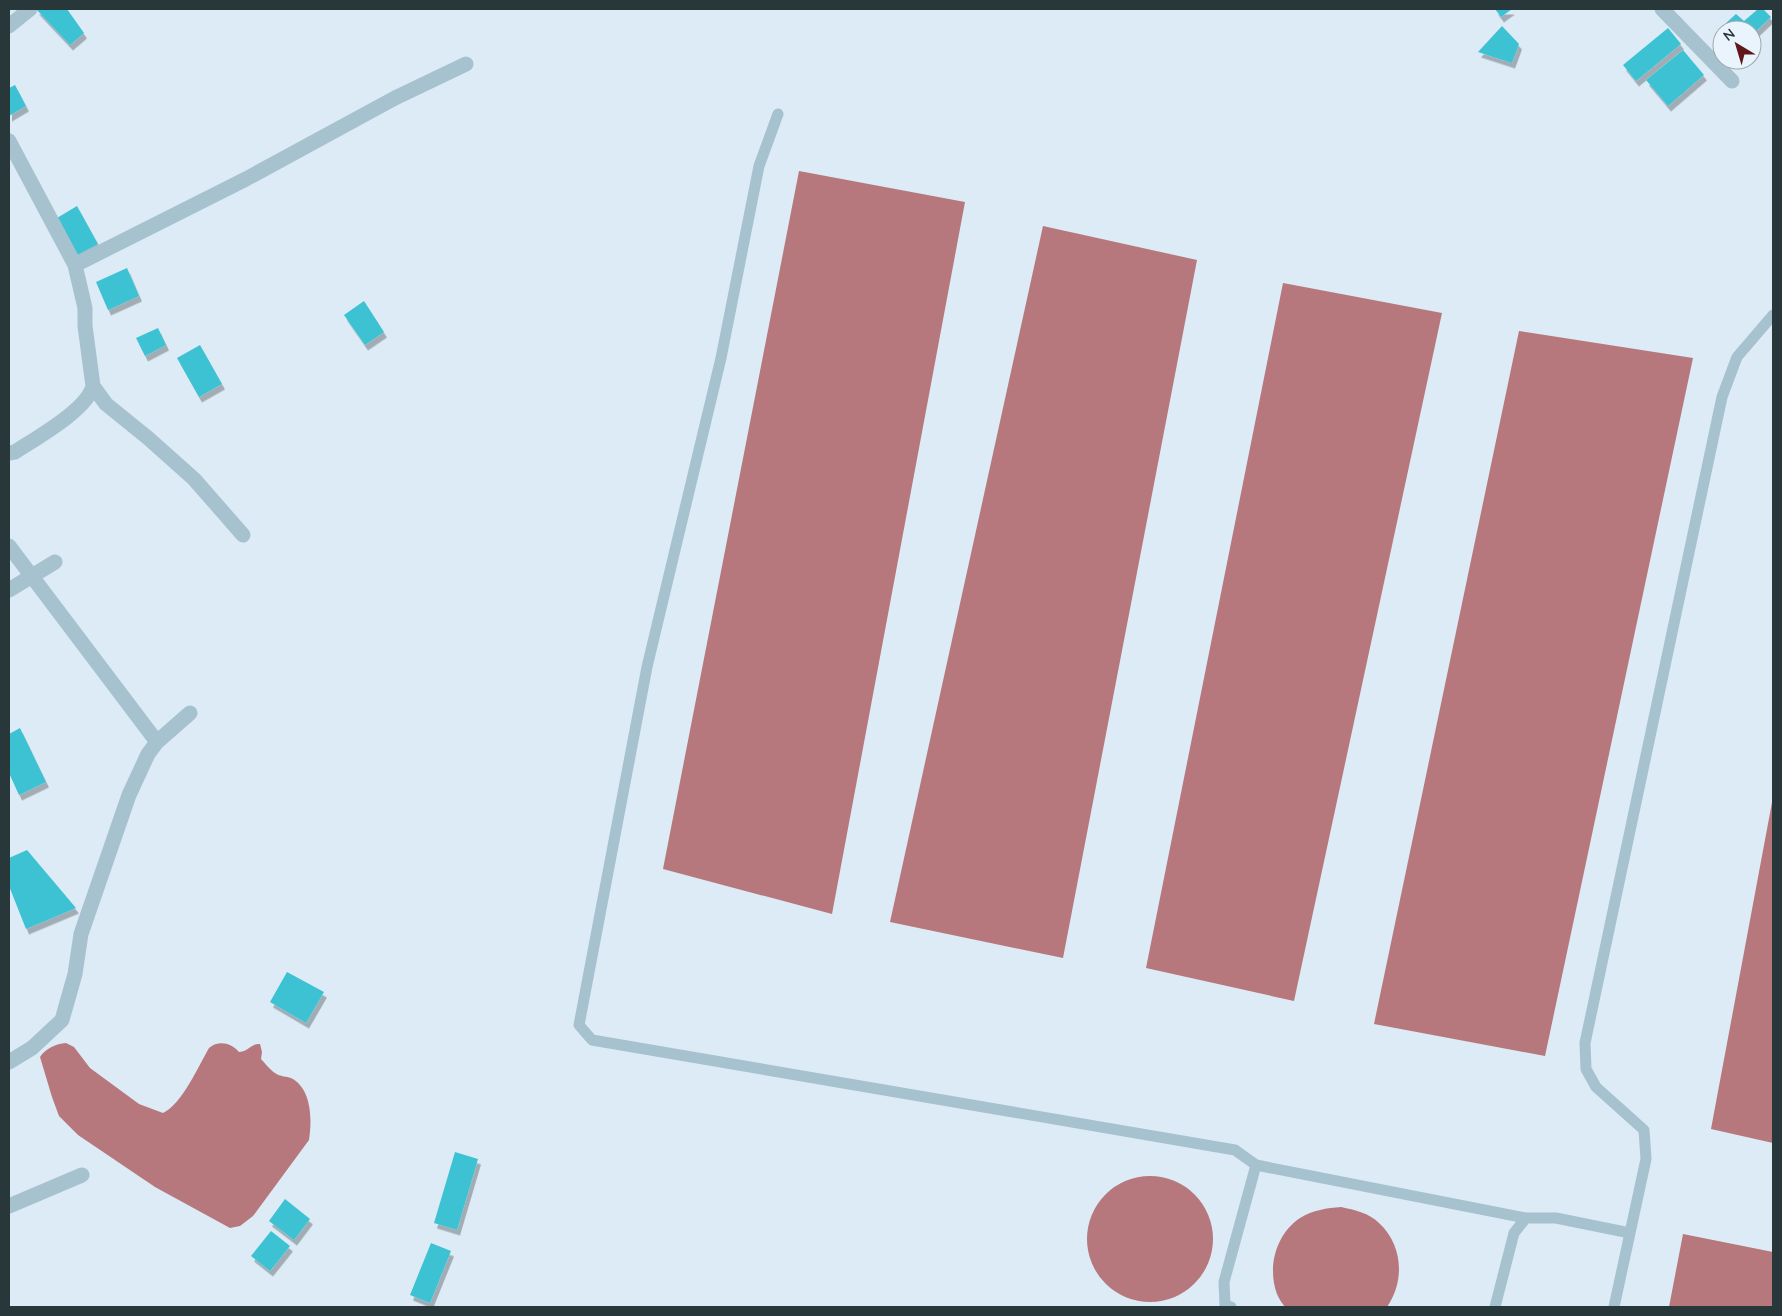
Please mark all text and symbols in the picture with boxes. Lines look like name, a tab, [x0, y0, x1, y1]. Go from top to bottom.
north arrow	[1712, 20, 1762, 70]
text: N	[1719, 24, 1739, 45]

